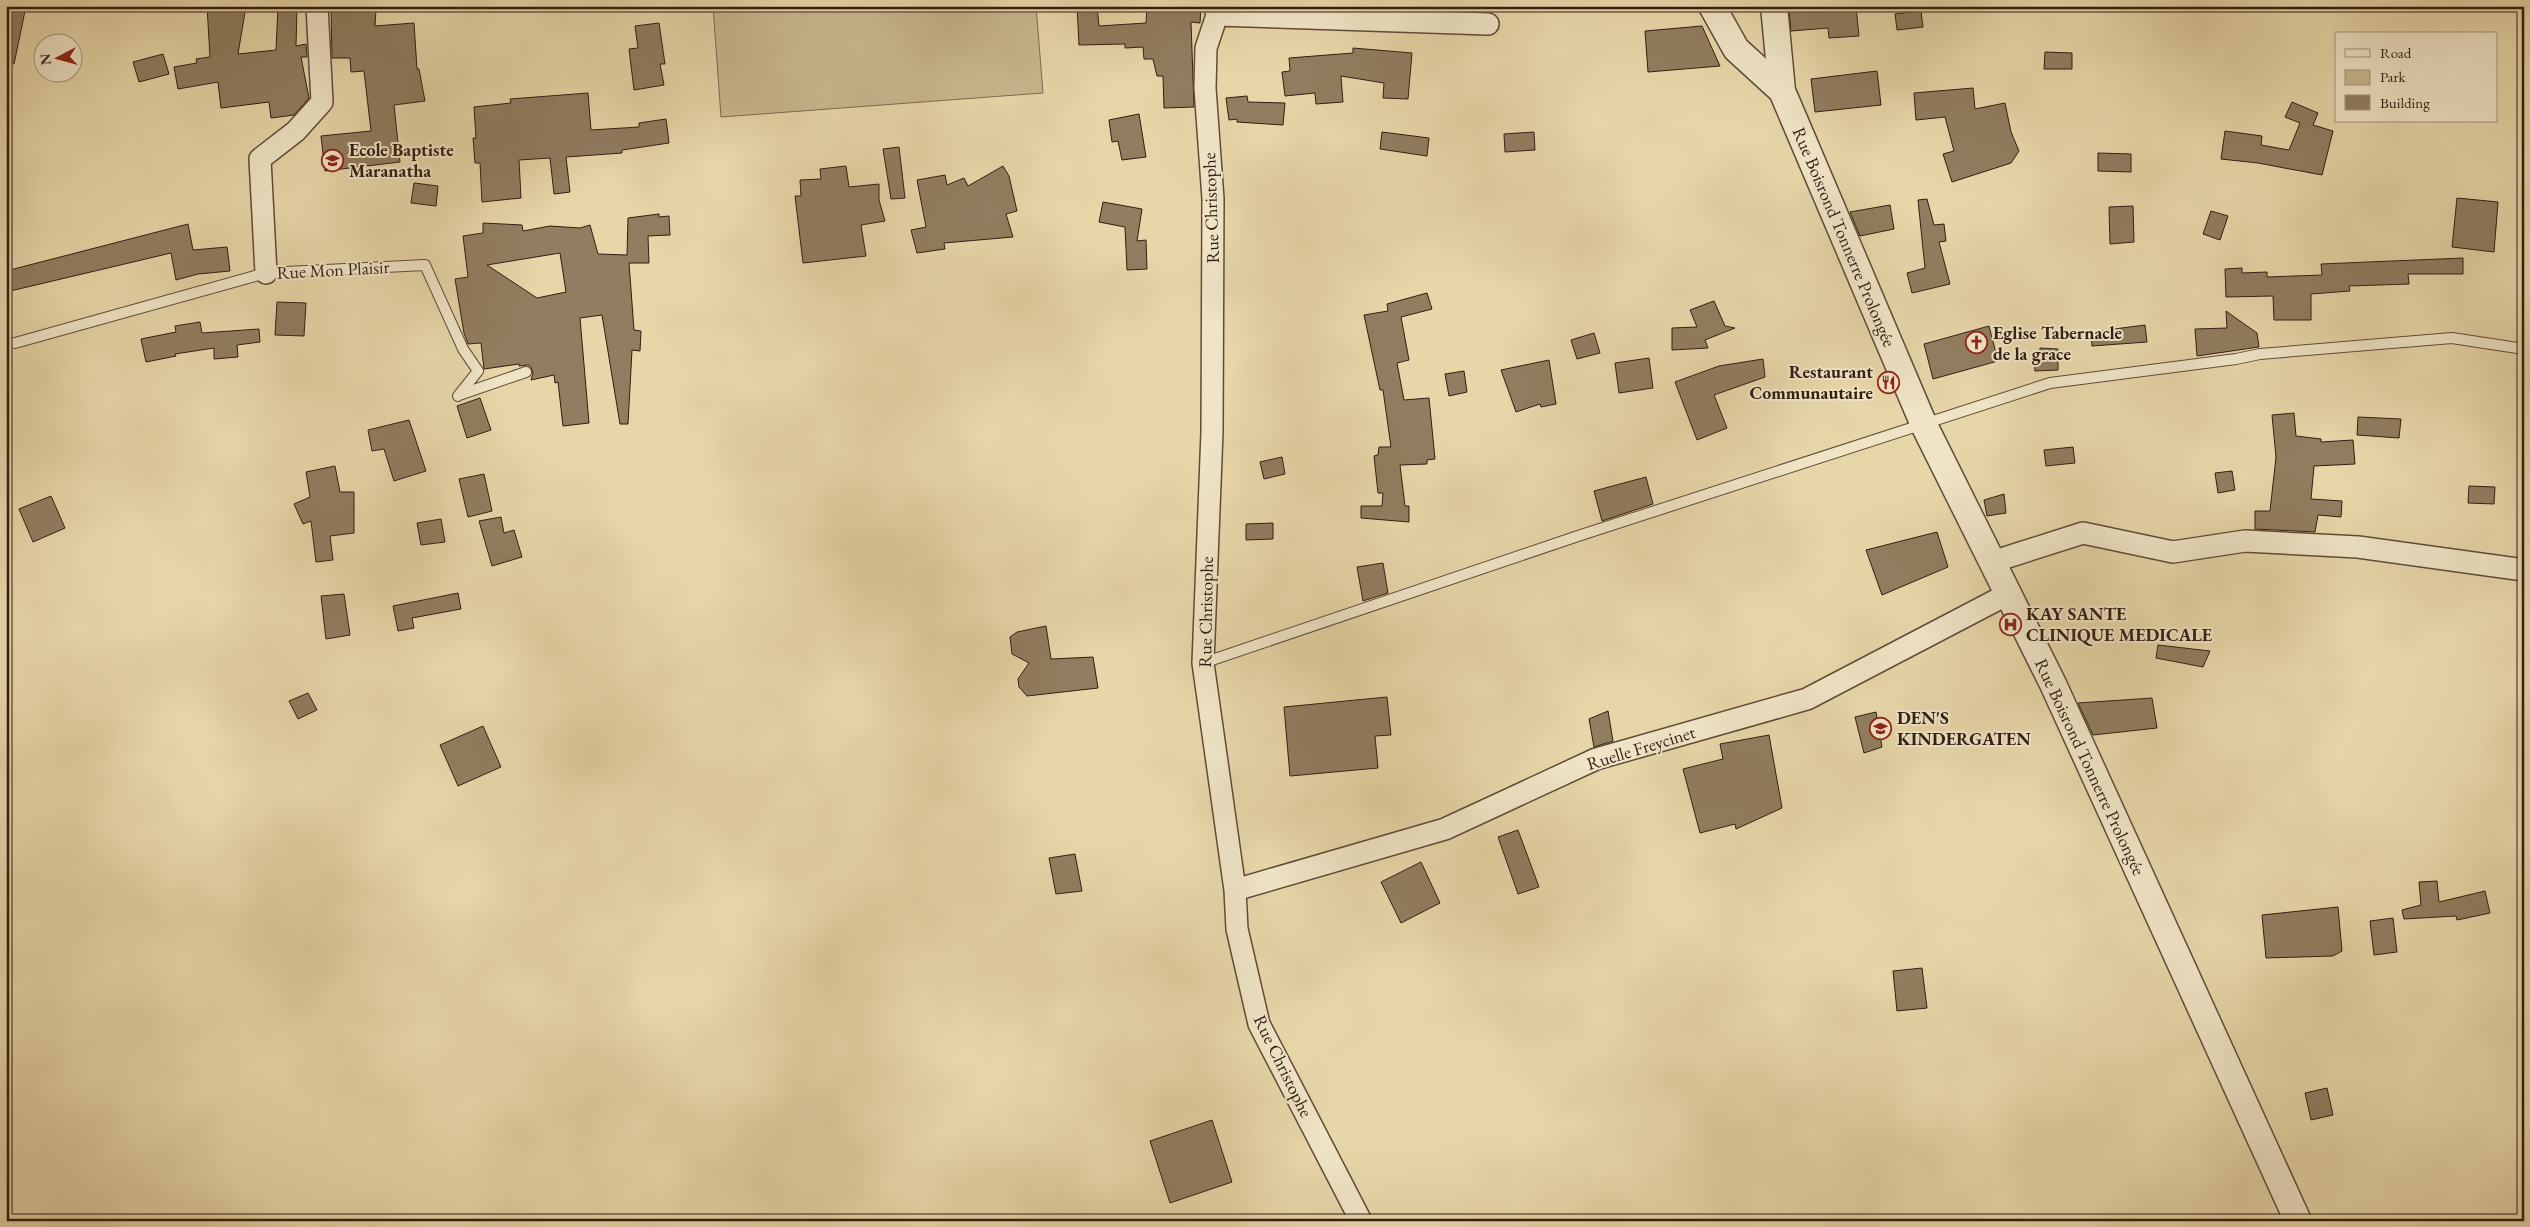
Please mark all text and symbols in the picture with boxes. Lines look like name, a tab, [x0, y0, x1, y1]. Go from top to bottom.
north arrow	[32, 32, 82, 82]
legend	[2335, 32, 2498, 122]
text: Road	[2380, 43, 2412, 62]
text: N	[35, 52, 55, 66]
text: Park	[2380, 67, 2407, 86]
text: Building	[2380, 93, 2430, 112]
street label: Rue Boisrond Tonnerre Prolongée	[1788, 123, 1901, 350]
place label: Ecole Baptiste Maranatha	[349, 138, 454, 182]
school or university icon: Ecole Baptiste Maranatha	[321, 148, 345, 172]
street label: Rue Christophe	[1197, 152, 1224, 264]
street label: Rue Mon Plaisir	[276, 255, 390, 284]
place label: Eglise Tabernacle de la grace	[1993, 321, 2122, 365]
church icon: Eglise Tabernacle de la grace	[1965, 331, 1989, 355]
place label: Restaurant Communautaire	[1750, 360, 1873, 404]
restaurant icon: Restaurant Communautaire	[1877, 370, 1901, 394]
street label: Rue Christophe	[1193, 556, 1218, 668]
place label: KAY SANTE CLINIQUE MEDICALE	[2026, 602, 2213, 646]
hospital icon: KAY SANTE CLINIQUE MEDICALE	[1998, 612, 2022, 636]
street label: Rue Boisrond Tonnerre Prolongée	[2030, 655, 2151, 879]
place label: DEN'S KINDERGATEN	[1897, 706, 2031, 750]
school or university icon: DEN'S KINDERGATEN	[1869, 716, 1893, 740]
street label: Ruelle Freycinet	[1584, 720, 1698, 775]
street label: Rue Christophe	[1249, 1011, 1318, 1121]

